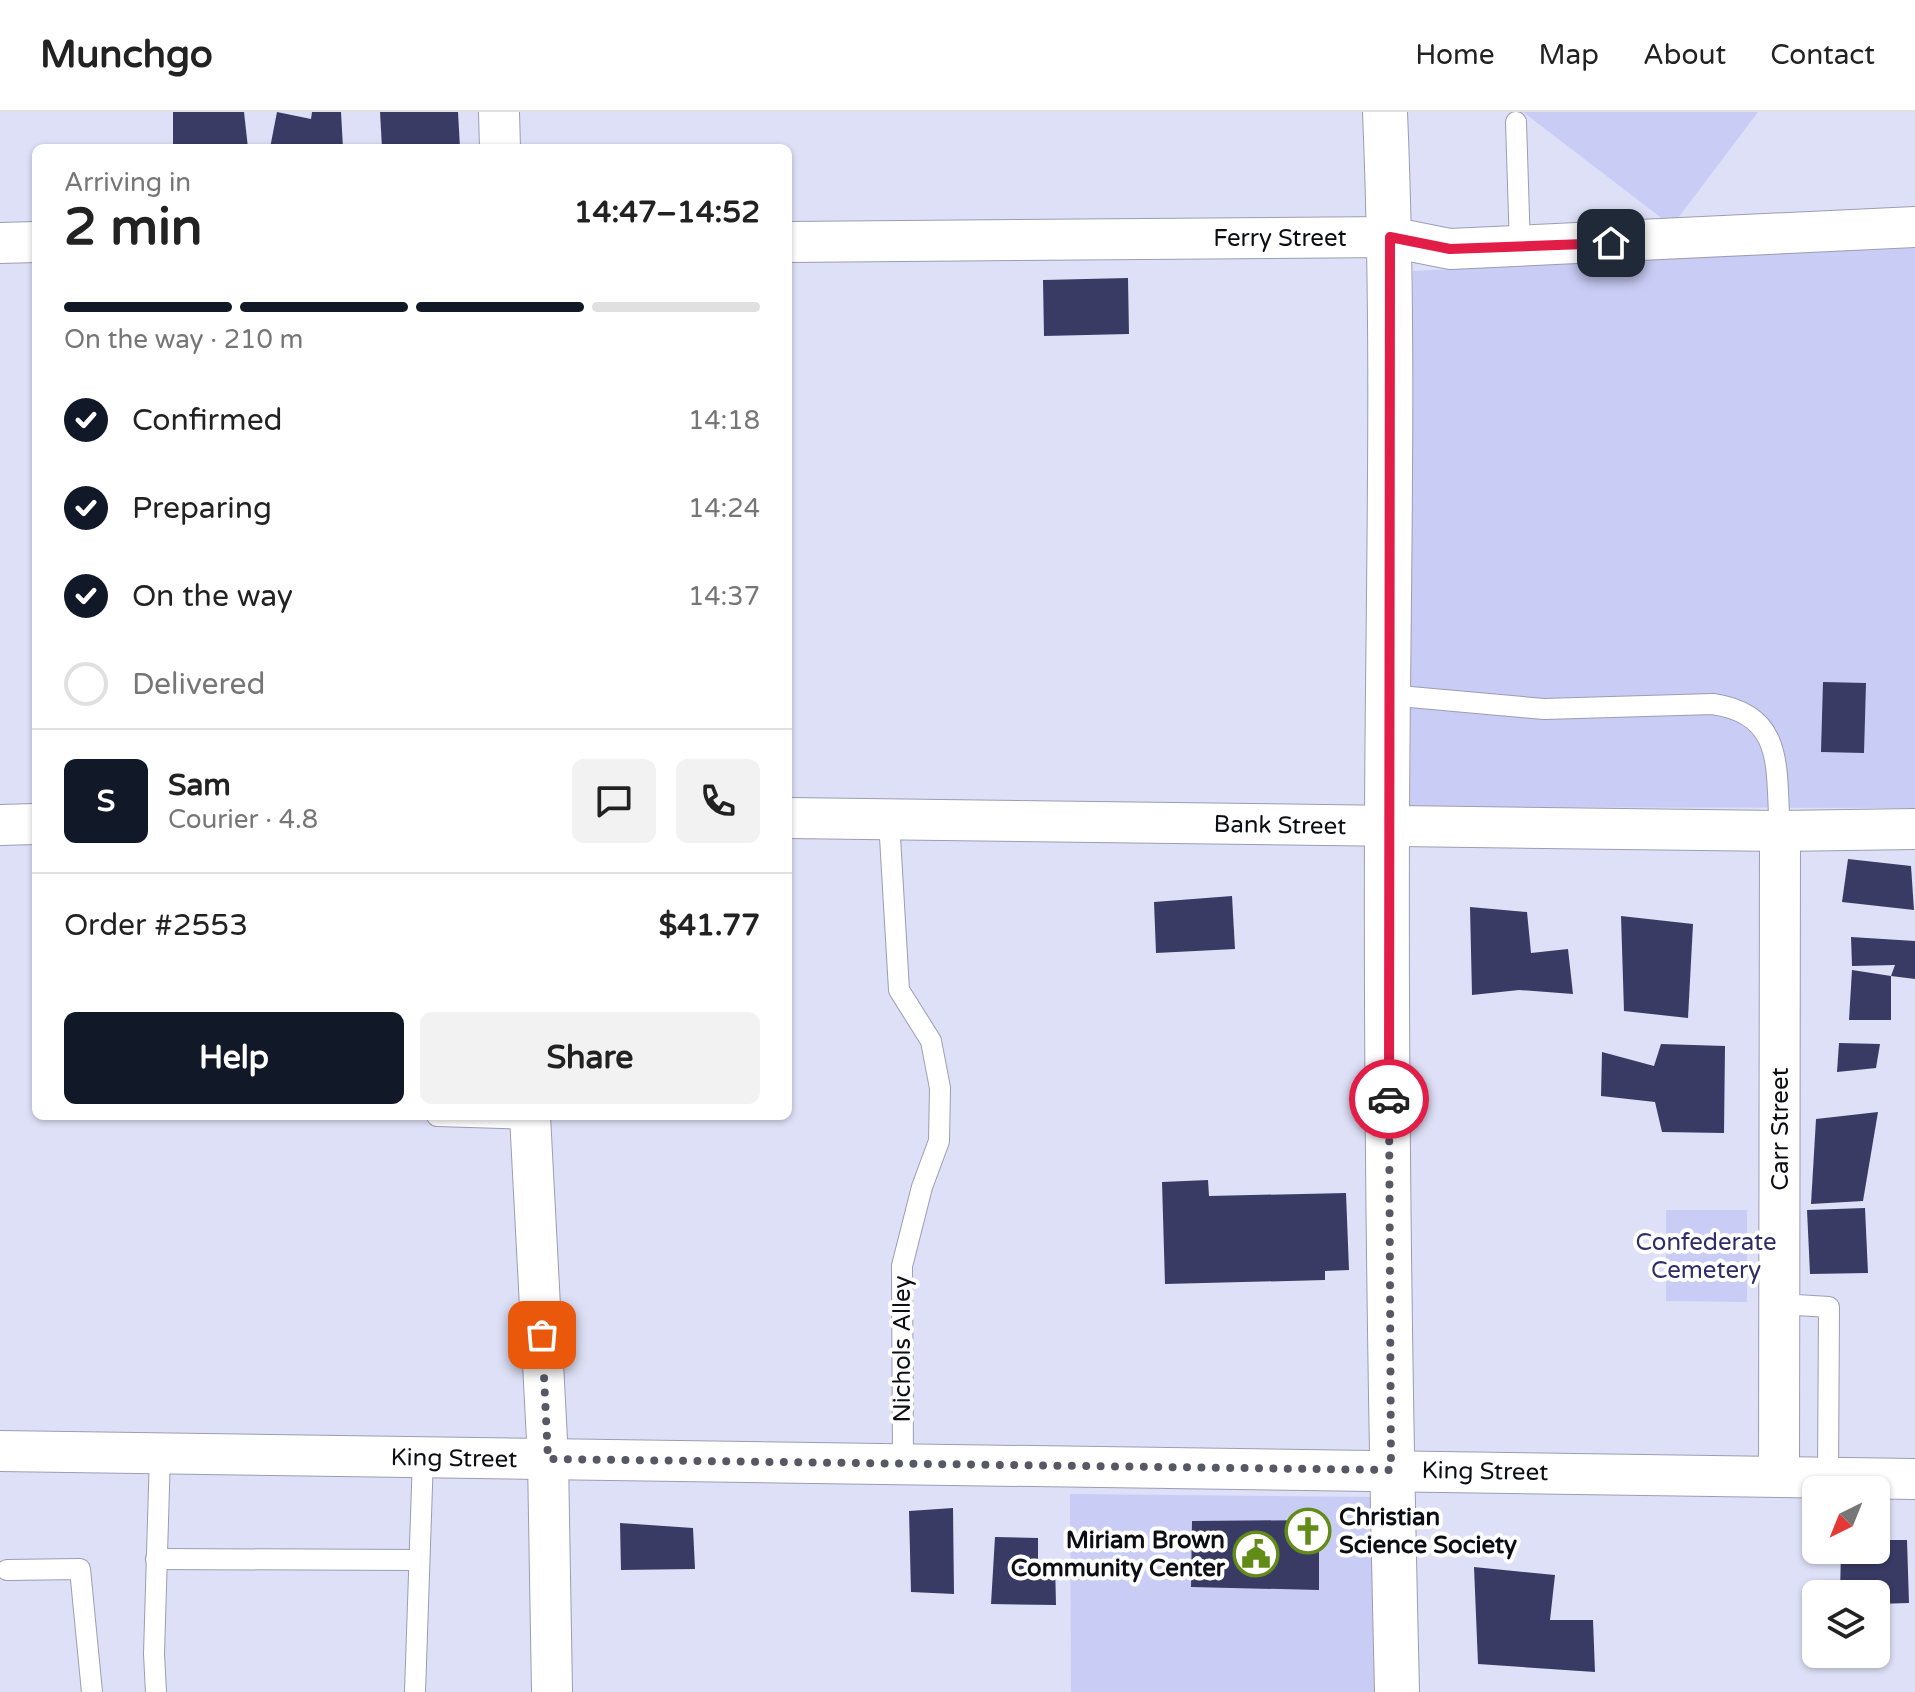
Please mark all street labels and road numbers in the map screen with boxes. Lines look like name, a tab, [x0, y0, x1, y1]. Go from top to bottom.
street label: Ferry Street	[1213, 224, 1347, 253]
street label: Bank Street	[1213, 810, 1347, 841]
street label: Carr Street	[1766, 1067, 1795, 1191]
street label: Nichols Alley	[888, 1275, 917, 1422]
street label: King Street	[390, 1443, 518, 1474]
street label: King Street	[1421, 1456, 1549, 1487]

